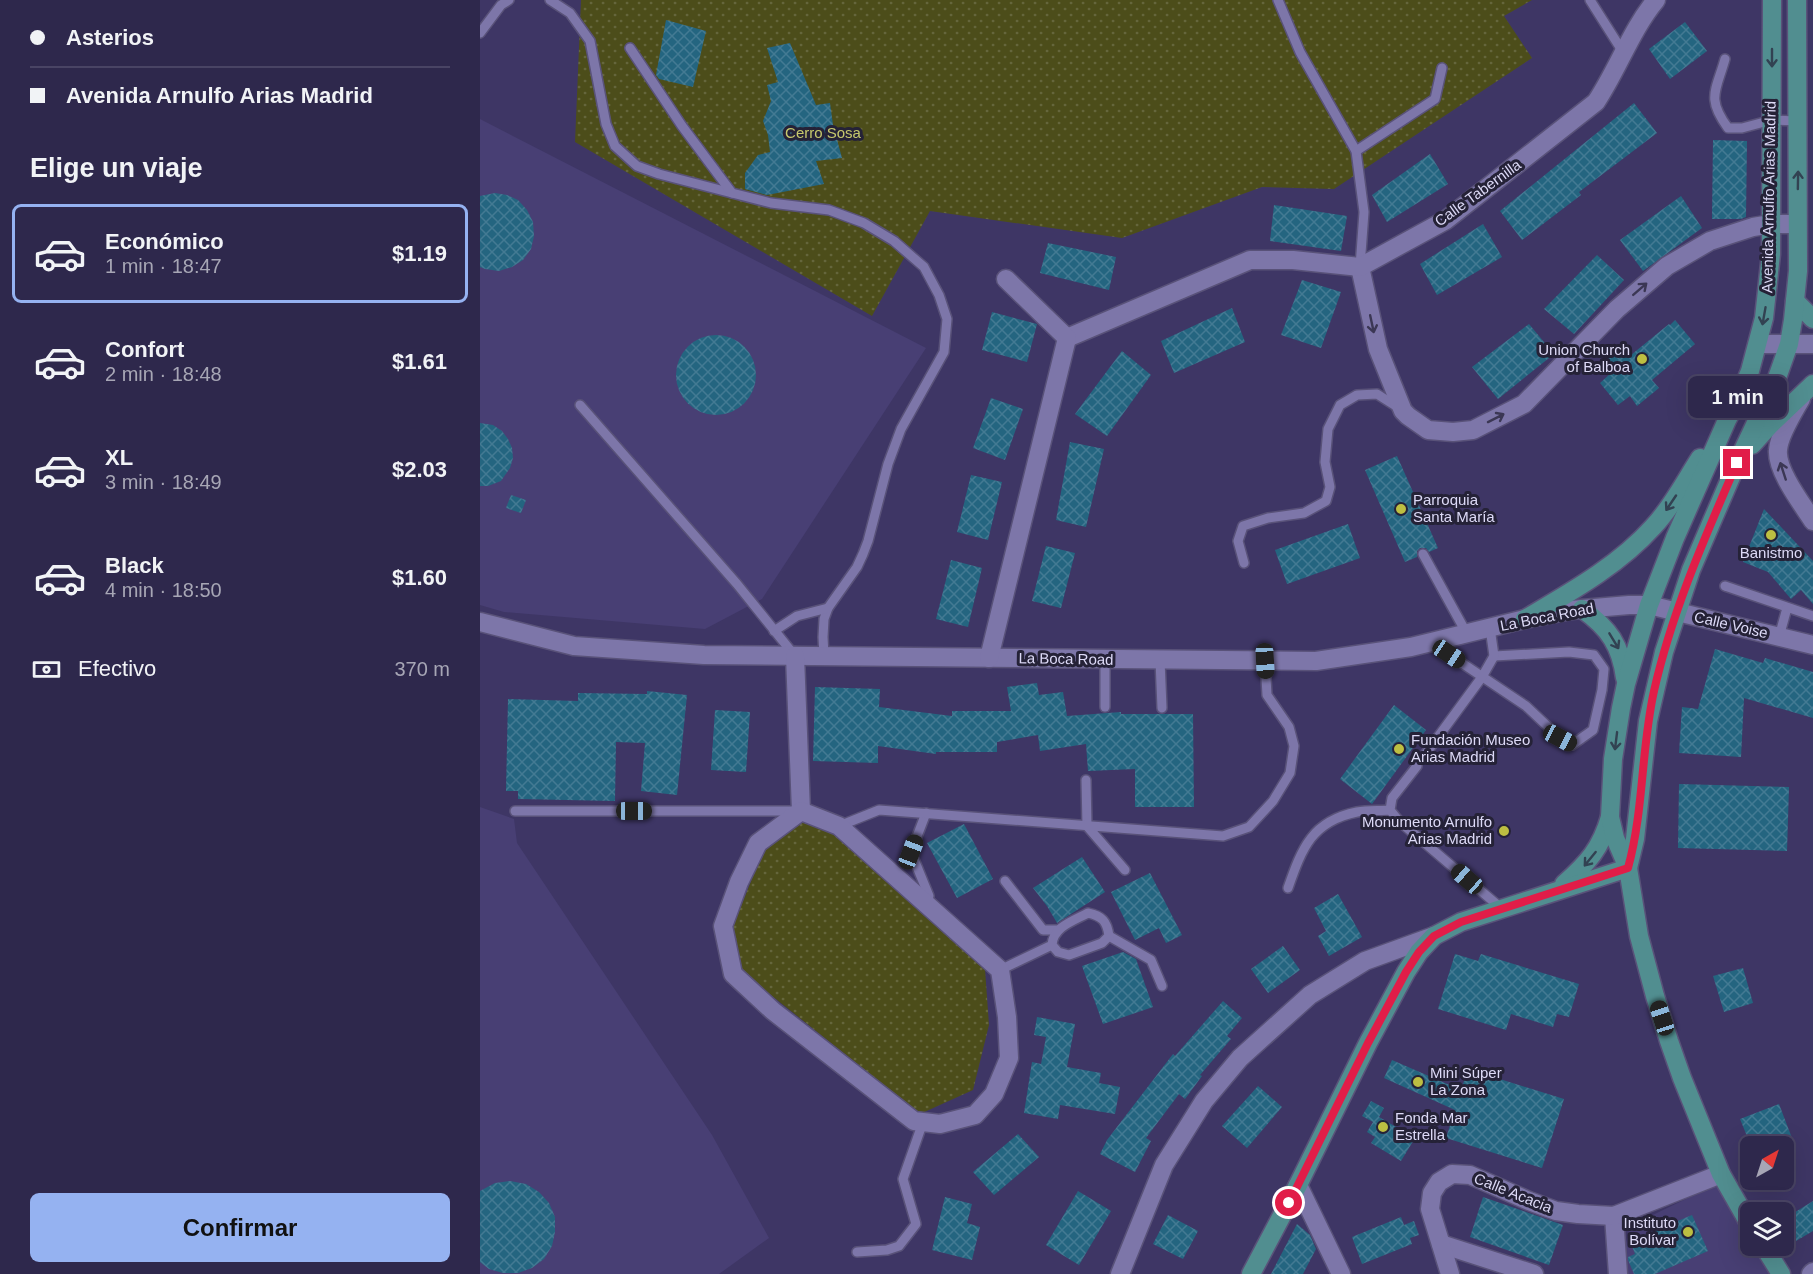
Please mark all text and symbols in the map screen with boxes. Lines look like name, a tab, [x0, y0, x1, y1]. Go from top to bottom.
text: Asterios	[66, 25, 154, 50]
one-way arrow	[1766, 48, 1778, 68]
text: Avenida Arnulfo Arias Madrid	[66, 83, 373, 108]
street label: Avenida Arnulfo Arias Madrid	[1758, 101, 1779, 293]
park label: Cerro Sosa	[785, 124, 862, 141]
text: Elige un viaje	[30, 153, 203, 183]
street label: Calle Tabernilla	[1431, 155, 1525, 230]
one-way arrow	[1792, 171, 1804, 191]
icon: car	[33, 227, 87, 281]
text: Económico	[105, 229, 224, 254]
text: $1.19	[392, 241, 447, 266]
text: 1 min · 18:47	[105, 255, 222, 277]
one-way arrow	[1632, 282, 1647, 296]
one-way arrow	[1758, 306, 1769, 325]
one-way arrow	[1367, 314, 1379, 333]
icon: car	[33, 335, 87, 389]
text: Confort	[105, 337, 184, 362]
place label: Union Church of Balboa	[1538, 341, 1631, 375]
text: $1.61	[392, 349, 447, 374]
marker: Union Church of Balboa	[1635, 352, 1649, 366]
text: 2 min · 18:48	[105, 363, 222, 385]
callout: 1 min	[1688, 376, 1786, 418]
text: 1 min	[1711, 386, 1764, 408]
one-way arrow	[1486, 412, 1504, 423]
icon: car	[33, 443, 87, 497]
text: XL	[105, 445, 133, 470]
route end	[1723, 449, 1750, 476]
text: $2.03	[392, 457, 447, 482]
one-way arrow	[1777, 462, 1788, 481]
text: 3 min · 18:49	[105, 471, 222, 493]
place label: Parroquia Santa María	[1413, 491, 1495, 525]
one-way arrow	[1665, 494, 1677, 511]
marker: Parroquia Santa María	[1394, 502, 1408, 516]
marker: Banistmo	[1764, 528, 1778, 542]
place label: Banistmo	[1740, 544, 1802, 561]
icon: car	[33, 551, 87, 605]
text: Black	[105, 553, 164, 578]
text: $1.60	[392, 565, 447, 590]
text: 4 min · 18:50	[105, 579, 222, 601]
street label: La Boca Road	[1499, 599, 1595, 634]
street label: Calle Voise	[1693, 608, 1770, 641]
one-way arrow	[1608, 632, 1620, 649]
car	[1429, 636, 1469, 672]
car	[1255, 643, 1275, 679]
street label: La Boca Road	[1018, 649, 1114, 668]
icon: cash	[30, 653, 63, 686]
text: Efectivo	[78, 656, 156, 681]
text: 370 m	[394, 658, 450, 680]
car	[1540, 722, 1580, 754]
place label: Fundación Museo Arias Madrid	[1411, 731, 1530, 765]
one-way arrow	[1610, 731, 1621, 751]
marker: Fundación Museo Arias Madrid	[1392, 742, 1406, 756]
car	[616, 802, 652, 820]
place label: Monumento Arnulfo Arias Madrid	[1362, 813, 1492, 847]
marker: Monumento Arnulfo Arias Madrid	[1497, 824, 1511, 838]
car	[896, 832, 926, 872]
one-way arrow	[1583, 850, 1596, 866]
car	[1448, 860, 1486, 898]
car	[1648, 998, 1676, 1038]
place label: Mini Súper La Zona	[1430, 1064, 1502, 1098]
marker: Mini Súper La Zona	[1411, 1075, 1425, 1089]
place label: Fonda Mar Estrella	[1395, 1109, 1468, 1143]
marker: Fonda Mar Estrella	[1376, 1120, 1390, 1134]
north arrow	[1740, 1136, 1794, 1190]
map controls	[1740, 1136, 1794, 1256]
street label: Calle Acacia	[1472, 1169, 1555, 1216]
route start	[1275, 1189, 1302, 1216]
button: Confirmar	[30, 1193, 450, 1262]
button: layers	[1740, 1202, 1794, 1256]
place label: Instituto Bolívar	[1623, 1214, 1676, 1248]
marker: Instituto Bolívar	[1681, 1225, 1695, 1239]

